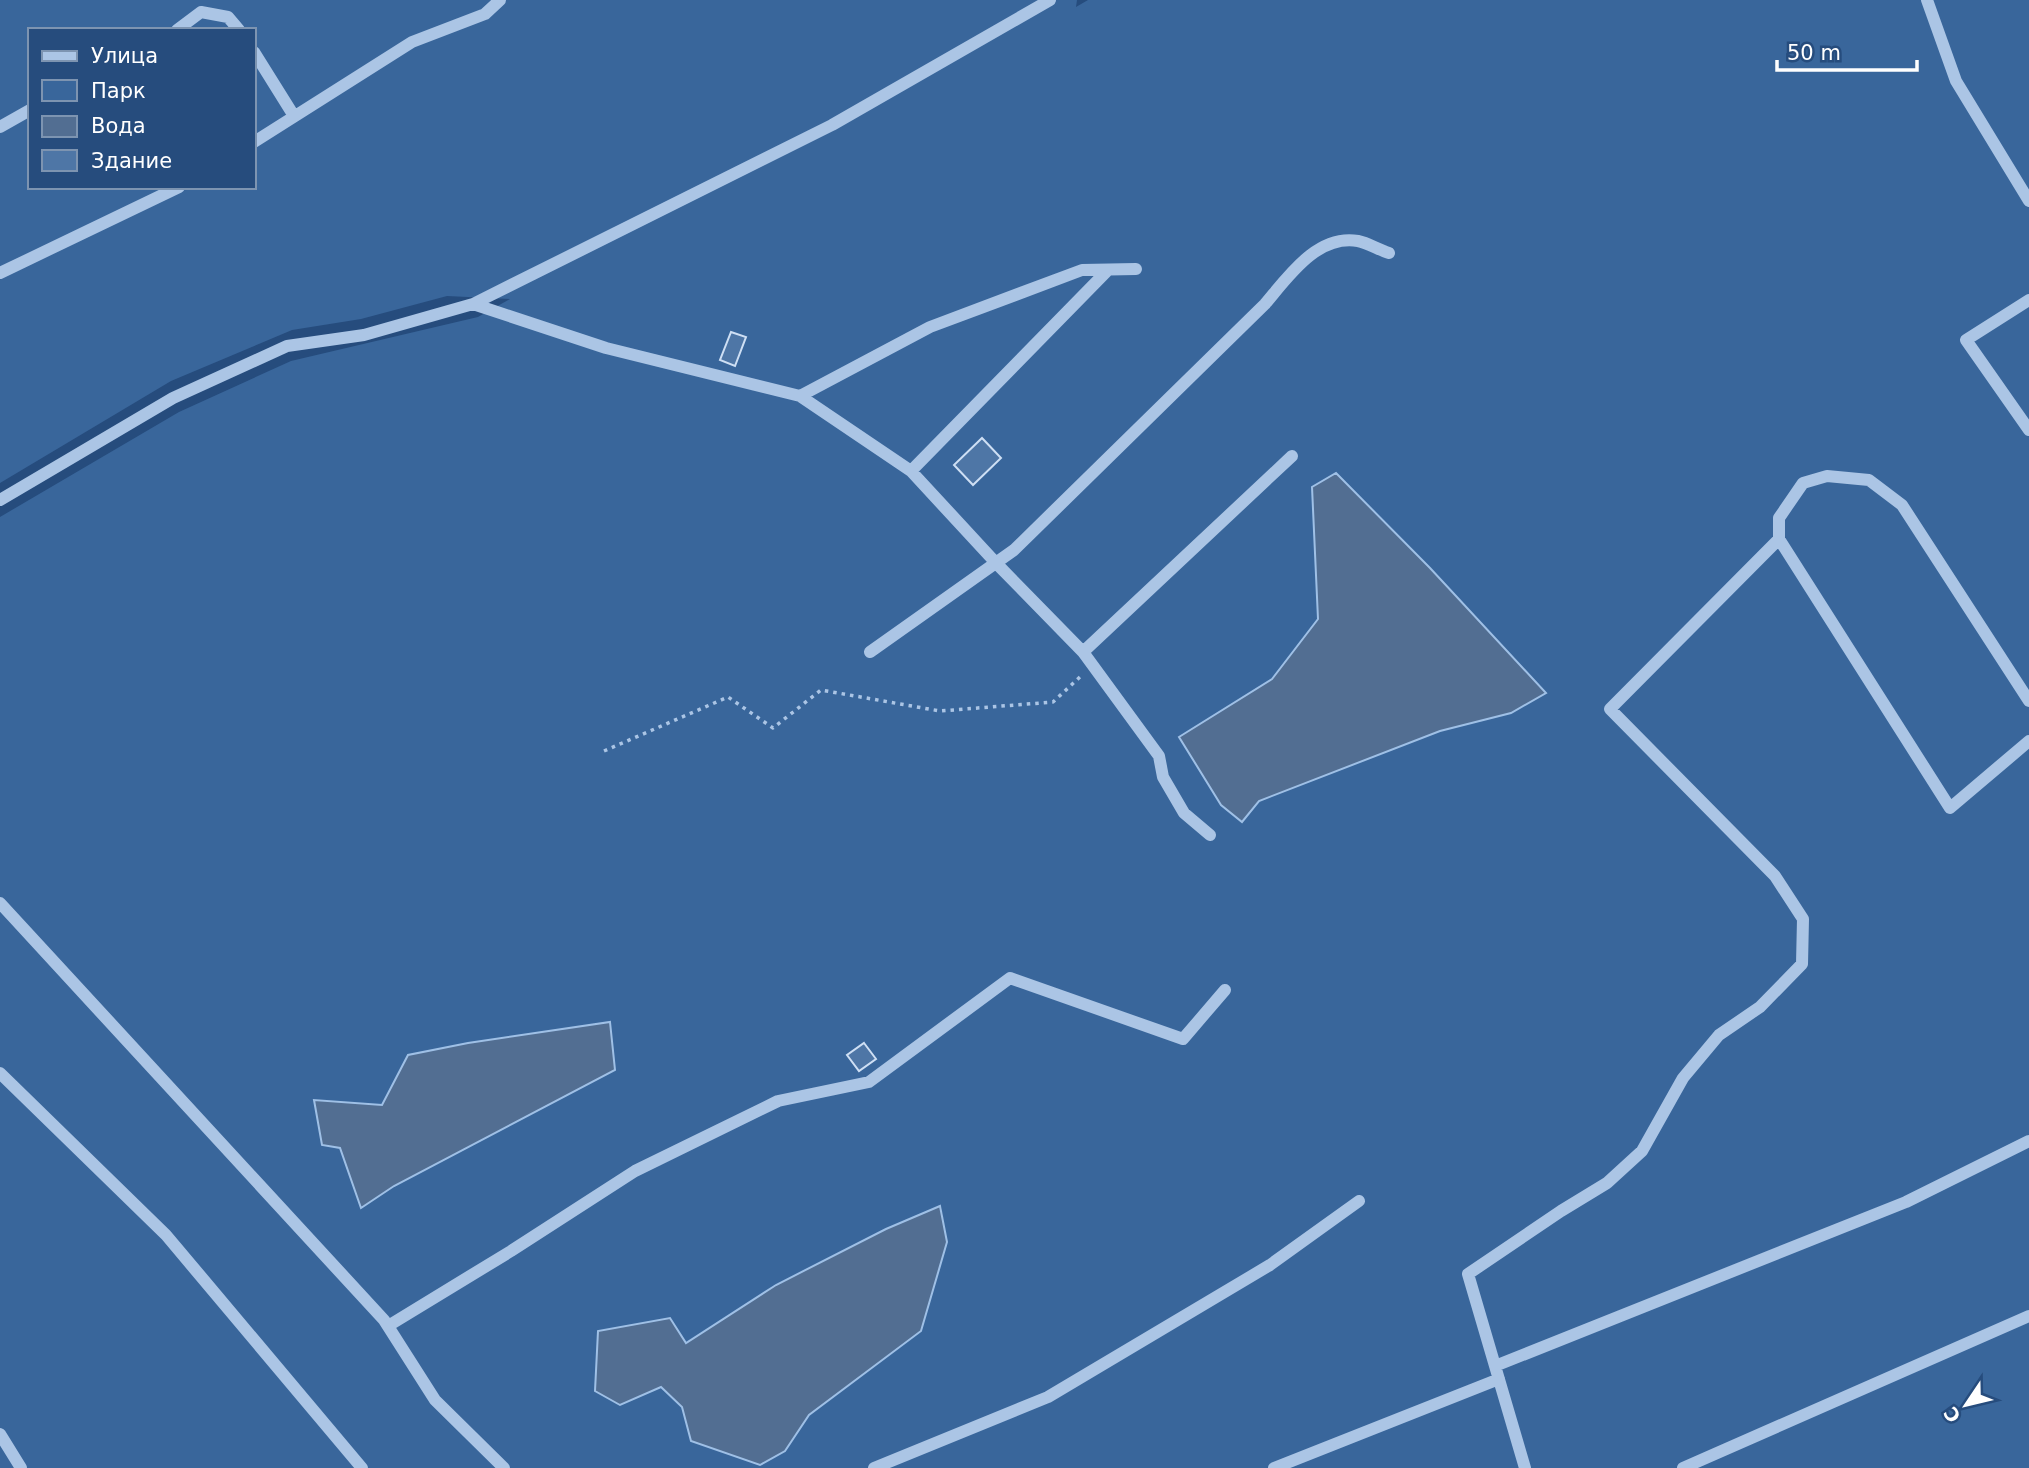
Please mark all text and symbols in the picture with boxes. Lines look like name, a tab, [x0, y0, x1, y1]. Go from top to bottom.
legend	[28, 28, 256, 189]
scale bar	[1777, 28, 1917, 72]
text: 50 m	[1787, 41, 1841, 65]
text: Улица	[91, 44, 158, 68]
text: Парк	[91, 79, 146, 103]
text: Вода	[91, 114, 146, 138]
text: Здание	[91, 149, 172, 173]
north arrow	[1931, 1370, 2001, 1440]
text: С	[1939, 1403, 1965, 1427]

